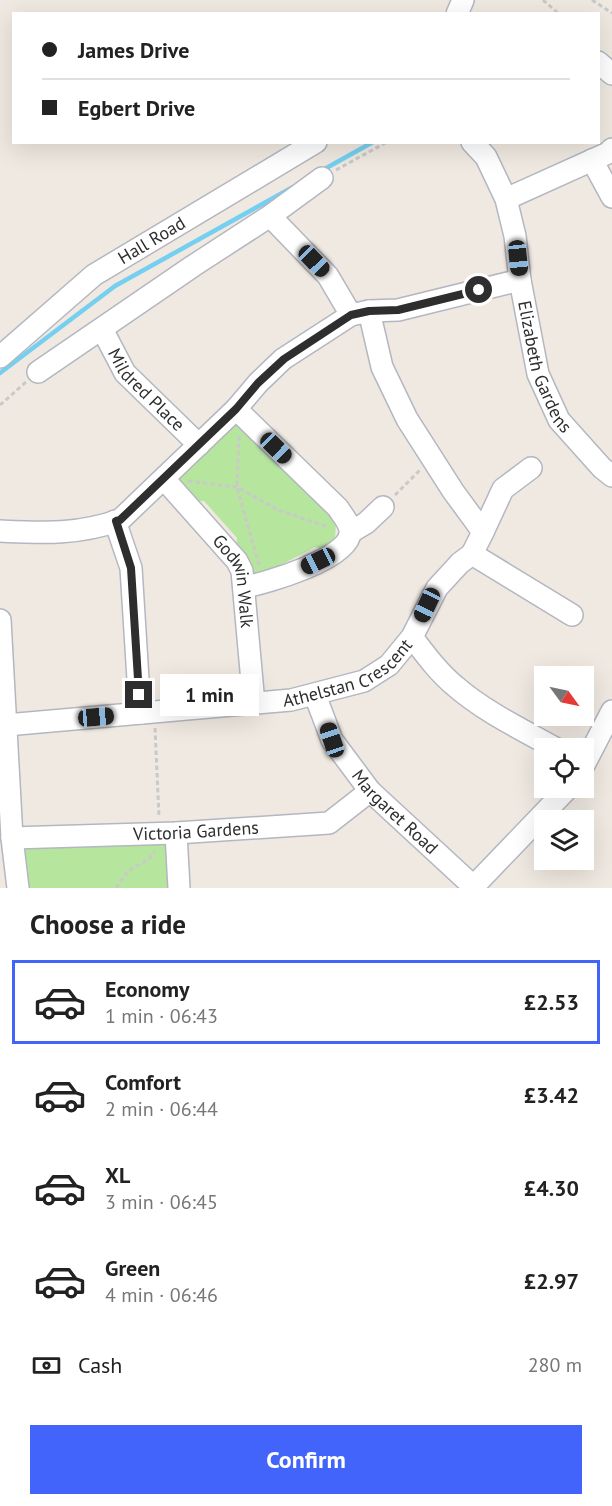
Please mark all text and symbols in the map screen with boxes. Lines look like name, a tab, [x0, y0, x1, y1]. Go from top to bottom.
text: James Drive	[78, 36, 189, 64]
text: Egbert Drive	[78, 94, 195, 122]
street label: Hall Road	[114, 211, 189, 269]
car	[507, 239, 529, 277]
car	[295, 242, 333, 280]
route start	[465, 276, 492, 303]
street label: Elizabeth Gardens	[513, 299, 577, 438]
street label: Mildred Place	[103, 344, 190, 436]
car	[257, 429, 295, 467]
street label: Godwin Walk	[208, 529, 259, 629]
car	[298, 545, 338, 577]
car	[411, 585, 443, 625]
street label: Athelstan Crescent	[282, 634, 417, 712]
north arrow	[534, 666, 594, 726]
map controls	[534, 666, 594, 870]
callout: 1 min	[160, 674, 259, 716]
route end	[125, 681, 152, 708]
text: 1 min	[185, 682, 234, 708]
car	[77, 706, 115, 728]
car	[318, 720, 346, 760]
button: locate	[534, 738, 594, 798]
street label: Margaret Road	[347, 765, 443, 859]
button: layers	[534, 810, 594, 870]
street label: Victoria Gardens	[132, 816, 259, 845]
text: Choose a ride	[30, 907, 186, 941]
icon: car	[33, 975, 87, 1029]
text: Economy	[105, 975, 189, 1003]
text: £2.53	[524, 988, 579, 1016]
text: 1 min · 06:43	[105, 1003, 218, 1029]
icon: car	[33, 1068, 87, 1122]
text: Comfort	[105, 1068, 181, 1096]
text: £3.42	[524, 1081, 579, 1109]
text: 2 min · 06:44	[105, 1096, 218, 1122]
icon: car	[33, 1161, 87, 1215]
text: XL	[105, 1161, 130, 1189]
text: £4.30	[524, 1174, 579, 1202]
text: 3 min · 06:45	[105, 1189, 218, 1215]
icon: car	[33, 1254, 87, 1308]
text: Green	[105, 1254, 160, 1282]
text: £2.97	[524, 1267, 579, 1295]
text: 4 min · 06:46	[105, 1282, 218, 1308]
icon: cash	[30, 1349, 63, 1382]
text: Cash	[78, 1351, 122, 1379]
text: 280 m	[528, 1352, 582, 1378]
button: Confirm	[30, 1425, 582, 1494]

